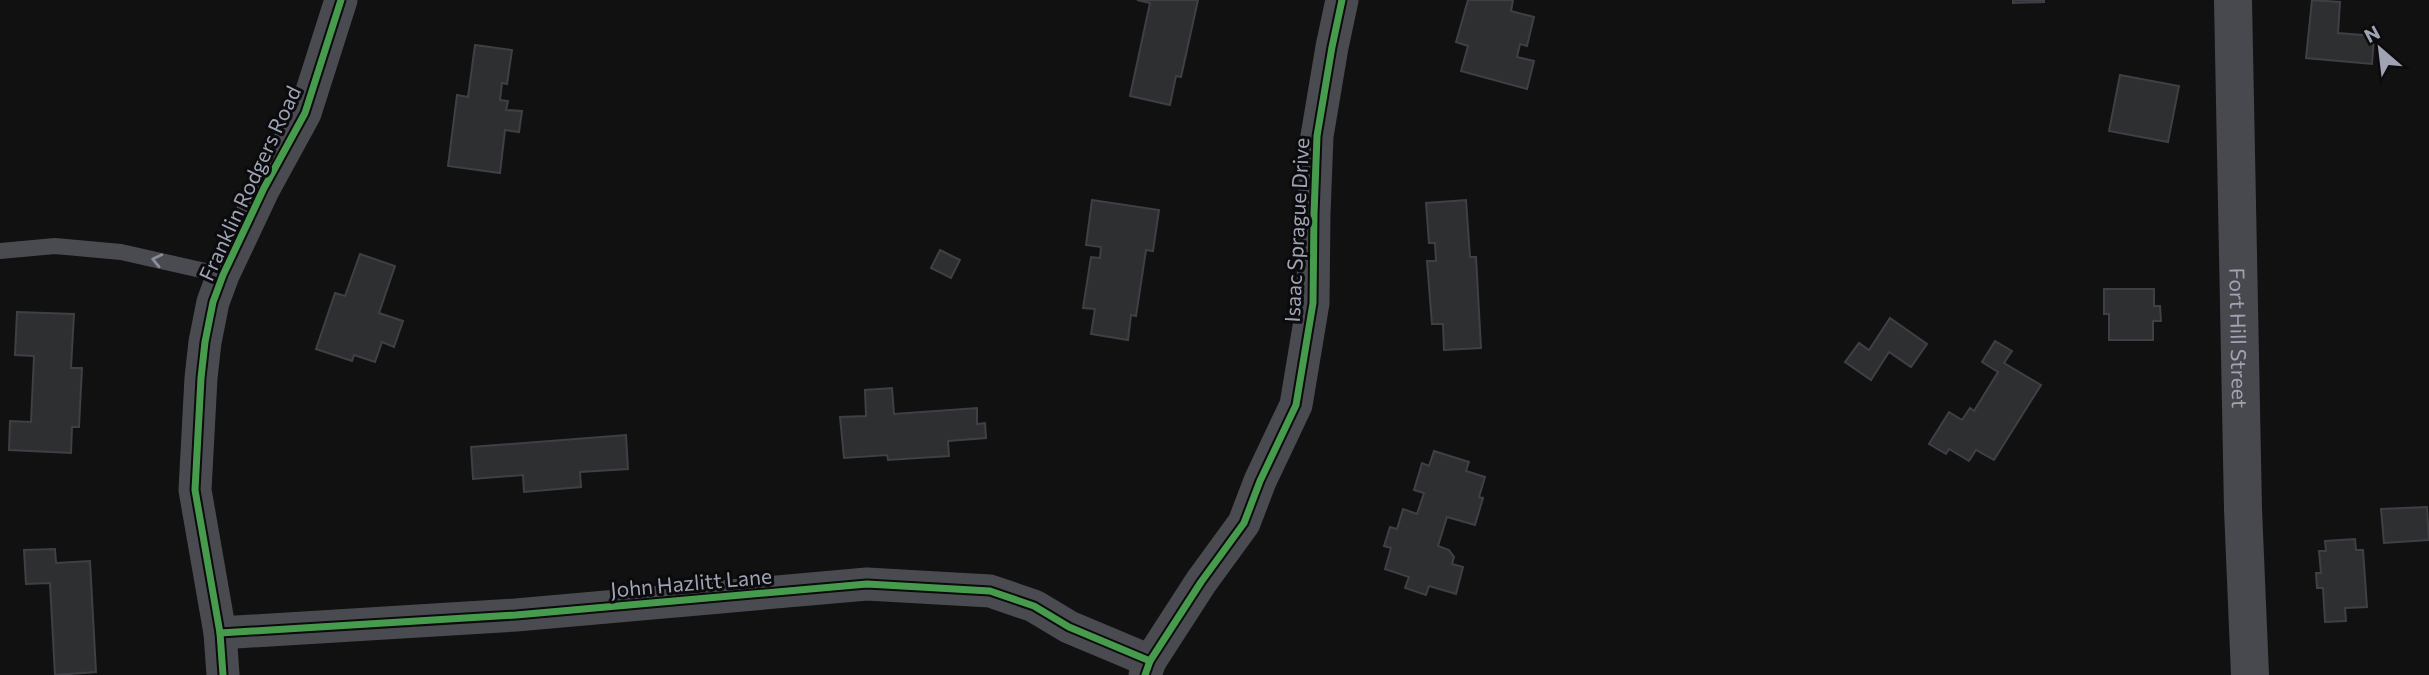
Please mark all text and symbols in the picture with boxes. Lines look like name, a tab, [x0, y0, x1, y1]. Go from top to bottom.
north arrow	[2345, 14, 2415, 84]
text: N	[2360, 20, 2383, 47]
street label: Franklin Rodgers Road	[193, 82, 305, 284]
street label: Isaac Sprague Drive	[1279, 137, 1313, 323]
one-way arrow	[151, 254, 163, 268]
street label: Fort Hill Street	[2226, 267, 2254, 408]
street label: John Hazlitt Lane	[609, 562, 773, 602]

